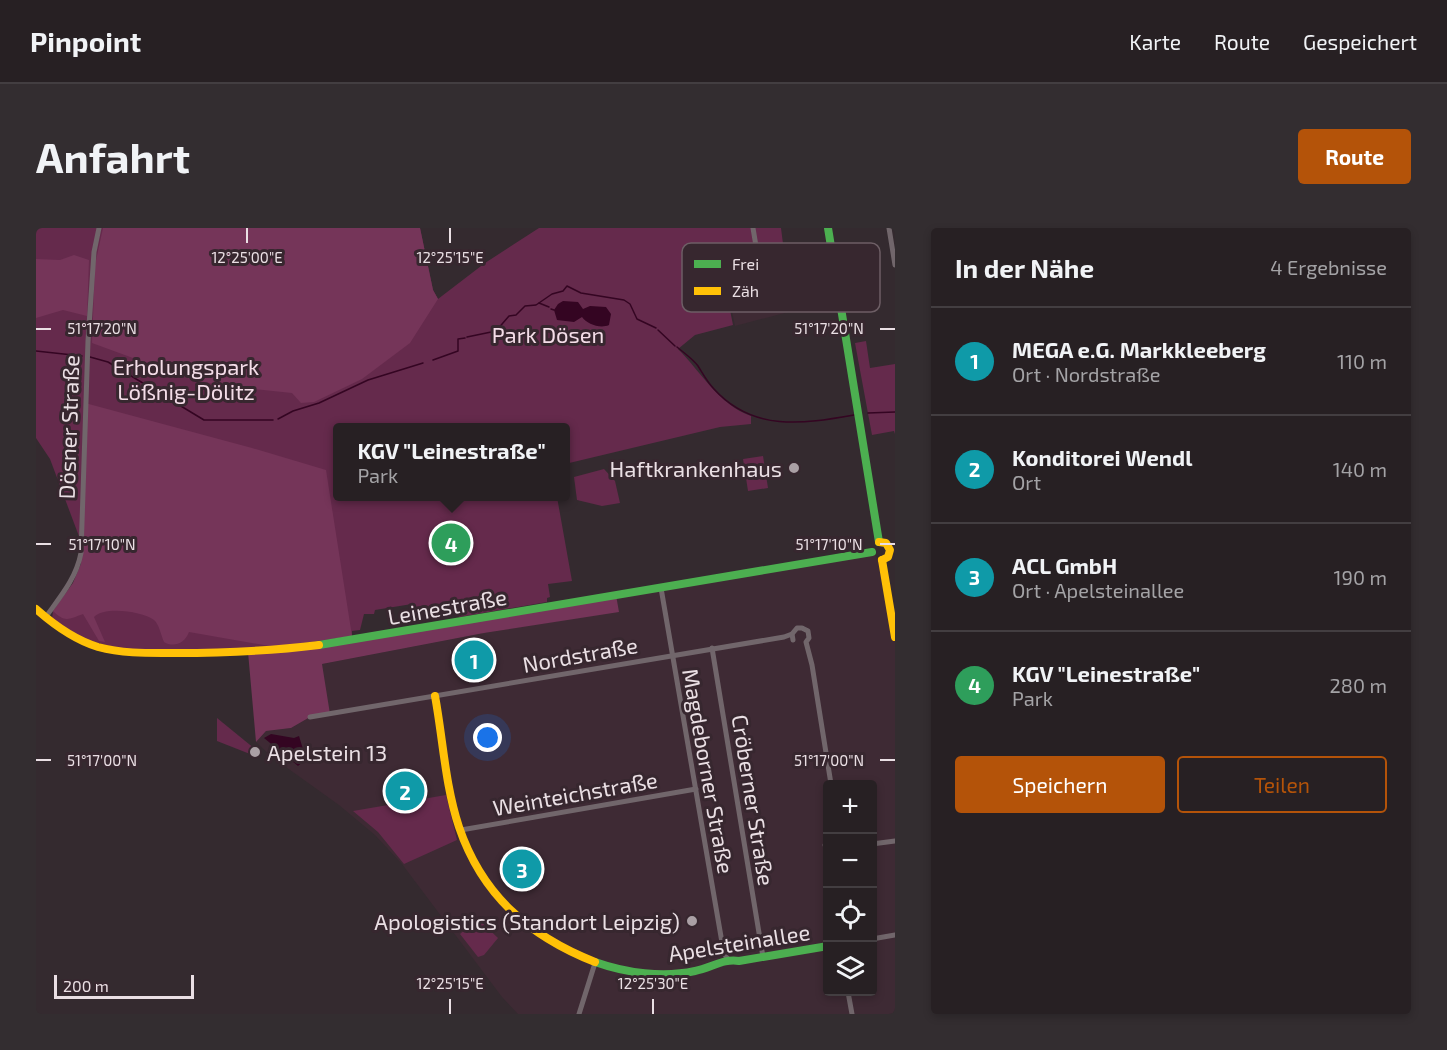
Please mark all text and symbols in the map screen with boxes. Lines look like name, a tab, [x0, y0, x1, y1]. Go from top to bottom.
text: Pinpoint	[30, 24, 141, 58]
text: Karte	[1129, 29, 1181, 54]
text: Route	[1214, 29, 1270, 54]
text: Gespeichert	[1303, 29, 1417, 54]
button: Route	[1298, 129, 1411, 184]
text: Anfahrt	[36, 131, 190, 181]
legend	[682, 243, 880, 312]
text: 12°25'00"E	[211, 248, 283, 266]
text: 12°25'15"E	[416, 248, 484, 266]
text: In der Nähe	[955, 252, 1094, 283]
text: Frei	[732, 254, 759, 273]
text: 4 Ergebnisse	[1270, 255, 1387, 279]
text: Zäh	[732, 281, 759, 300]
text: 51°17'20"N	[67, 319, 137, 337]
text: 51°17'20"N	[794, 319, 864, 337]
park label: Park Dösen	[492, 321, 604, 347]
text: MEGA e.G. Markkleeberg	[1012, 336, 1266, 362]
text: 1	[970, 349, 979, 373]
text: 110 m	[1337, 349, 1387, 373]
park label: Erholungspark Lößnig-Dölitz	[113, 353, 259, 404]
street label: Dösner Straße	[52, 354, 84, 500]
text: Ort · Nordstraße	[1012, 362, 1160, 386]
popup	[333, 423, 570, 501]
text: KGV "Leinestraße"	[357, 437, 546, 463]
text: Konditorei Wendl	[1012, 444, 1192, 470]
place label: Haftkrankenhaus	[610, 455, 782, 481]
text: 2	[969, 457, 980, 481]
text: 140 m	[1333, 457, 1387, 481]
marker: Haftkrankenhaus	[787, 461, 801, 475]
text: Park	[357, 463, 398, 487]
text: Ort	[1012, 470, 1041, 494]
pin: 4	[432, 520, 470, 566]
text: 51°17'10"N	[68, 535, 136, 553]
text: 51°17'10"N	[795, 535, 863, 553]
text: ACL GmbH	[1012, 552, 1117, 578]
text: 3	[969, 565, 980, 589]
text: 190 m	[1334, 565, 1387, 589]
text: Ort · Apelsteinallee	[1012, 578, 1184, 602]
street label: Leinestraße	[386, 583, 508, 629]
street label: Nordstraße	[520, 631, 640, 677]
pin: 1	[454, 638, 494, 682]
text: KGV "Leinestraße"	[1012, 660, 1200, 686]
street label: Magdeborner Straße	[678, 666, 740, 876]
text: 4	[968, 673, 981, 697]
text: 280 m	[1330, 673, 1387, 697]
text: Park	[1012, 686, 1053, 710]
street label: Cröberner Straße	[728, 713, 780, 887]
your location	[473, 723, 502, 752]
place label: Apelstein 13	[267, 739, 387, 765]
marker: Apelstein 13	[248, 745, 262, 759]
text: 51°17'00"N	[67, 751, 137, 769]
text: 51°17'00"N	[794, 751, 864, 769]
button: Speichern	[955, 756, 1165, 813]
button: Teilen	[1177, 756, 1387, 813]
street label: Weinteichstraße	[491, 766, 659, 820]
pin: 2	[386, 768, 424, 814]
map controls	[823, 780, 877, 996]
button: +	[823, 780, 877, 834]
button: −	[823, 834, 877, 888]
pin: 3	[502, 846, 542, 892]
button: locate	[823, 888, 877, 942]
place label: Apologistics (Standort Leipzig)	[374, 908, 680, 934]
marker: Apologistics (Standort Leipzig)	[685, 914, 699, 928]
street label: Apelsteinallee	[666, 918, 812, 966]
button: layers	[823, 942, 877, 996]
scale bar	[54, 972, 194, 1000]
text: 12°25'15"E	[416, 974, 484, 992]
text: 12°25'30"E	[618, 974, 688, 992]
text: 200 m	[63, 976, 109, 995]

